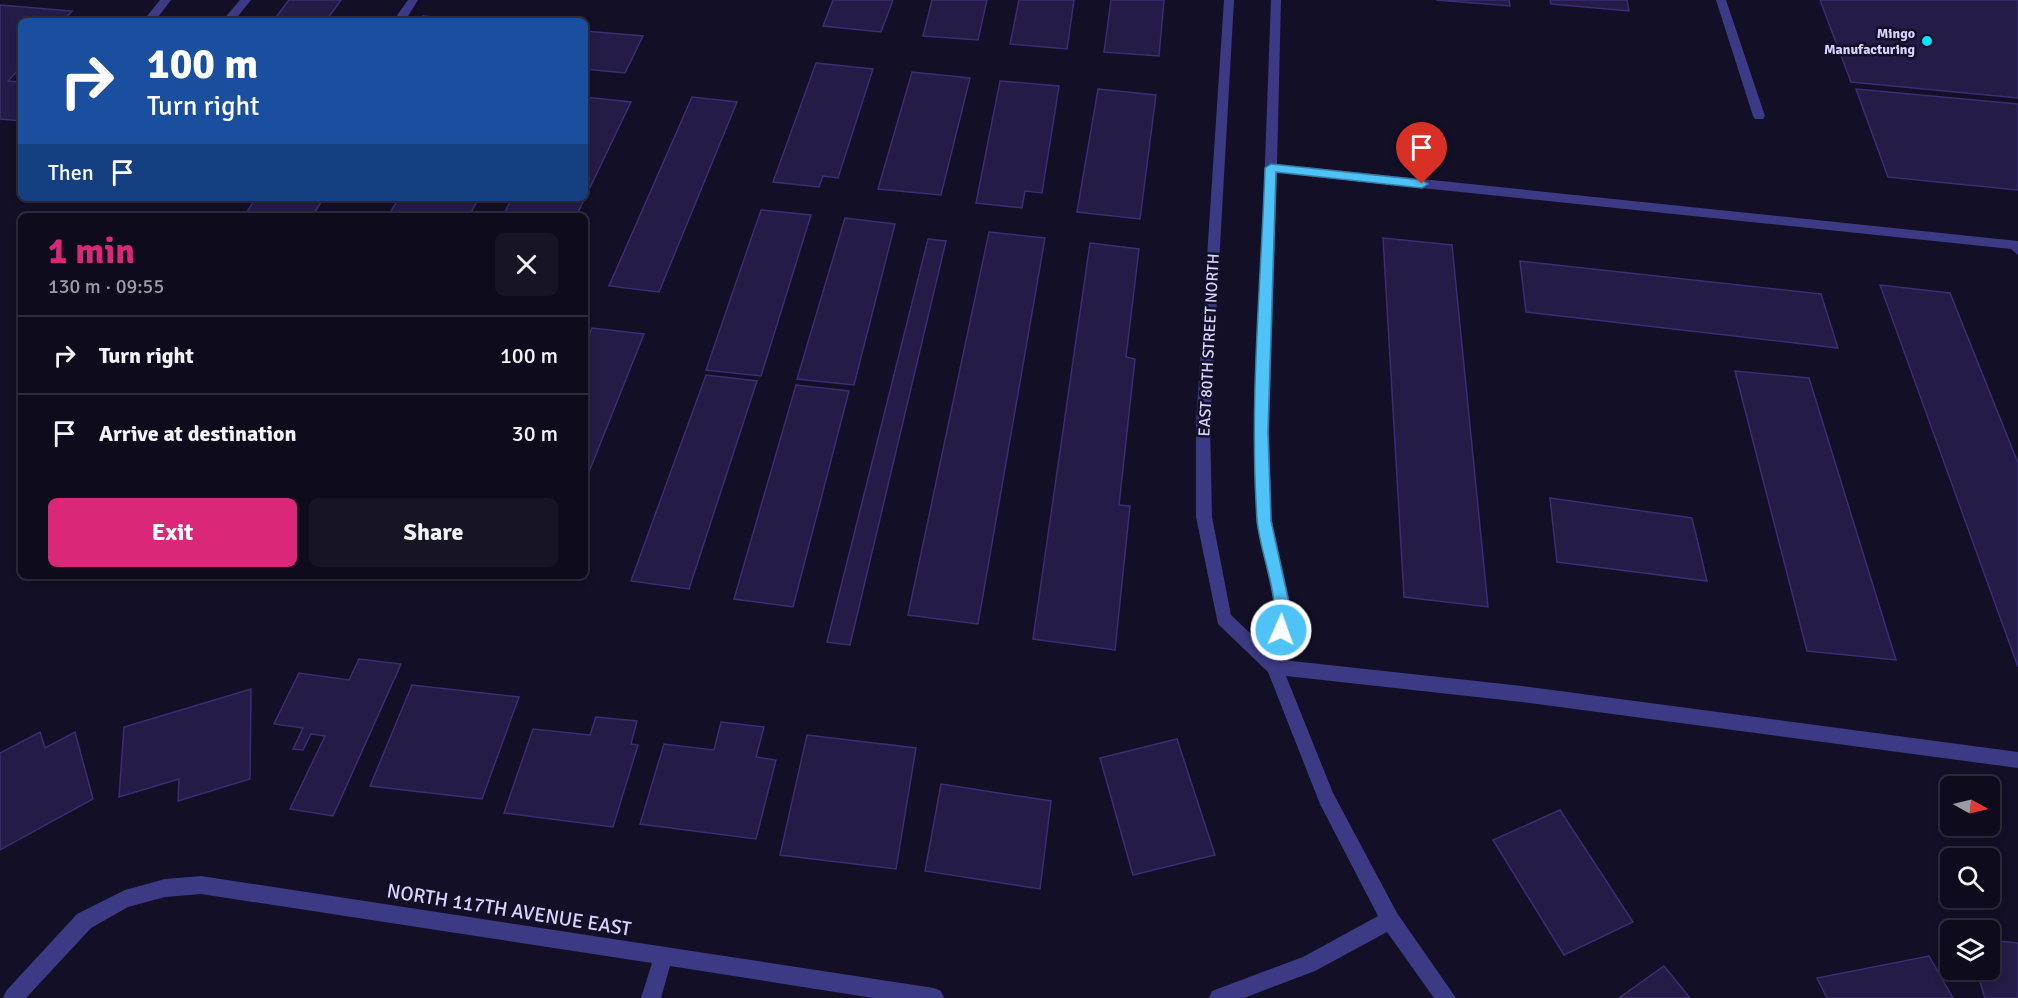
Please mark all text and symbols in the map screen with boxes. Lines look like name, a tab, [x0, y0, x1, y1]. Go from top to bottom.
place label: Mingo Manufacturing	[1824, 25, 1915, 58]
marker: Mingo Manufacturing	[1920, 34, 1934, 48]
text: 100 m	[147, 39, 258, 90]
icon: right	[48, 42, 126, 120]
text: Turn right	[147, 90, 260, 123]
pin	[1396, 122, 1447, 184]
icon: arrive	[1405, 131, 1438, 164]
icon: arrive	[106, 156, 139, 189]
text: Then	[48, 159, 94, 186]
text: 1 min	[48, 229, 135, 274]
button: close	[495, 233, 558, 296]
street label: EAST 80TH STREET NORTH	[1194, 253, 1224, 437]
text: 130 m · 09:55	[48, 274, 164, 299]
icon: right	[48, 339, 81, 372]
text: Turn right	[99, 342, 194, 369]
text: 100 m	[500, 342, 558, 369]
icon: arrive	[48, 417, 81, 450]
text: Arrive at destination	[99, 420, 296, 447]
text: 30 m	[512, 420, 558, 447]
button: Exit	[48, 498, 297, 567]
button: Share	[309, 498, 558, 567]
position arrow	[1249, 598, 1313, 662]
north arrow	[1940, 776, 2000, 836]
map controls	[1940, 776, 2000, 980]
button: search	[1940, 848, 2000, 908]
street label: NORTH 117TH AVENUE EAST	[385, 878, 633, 942]
button: layers	[1940, 920, 2000, 980]

